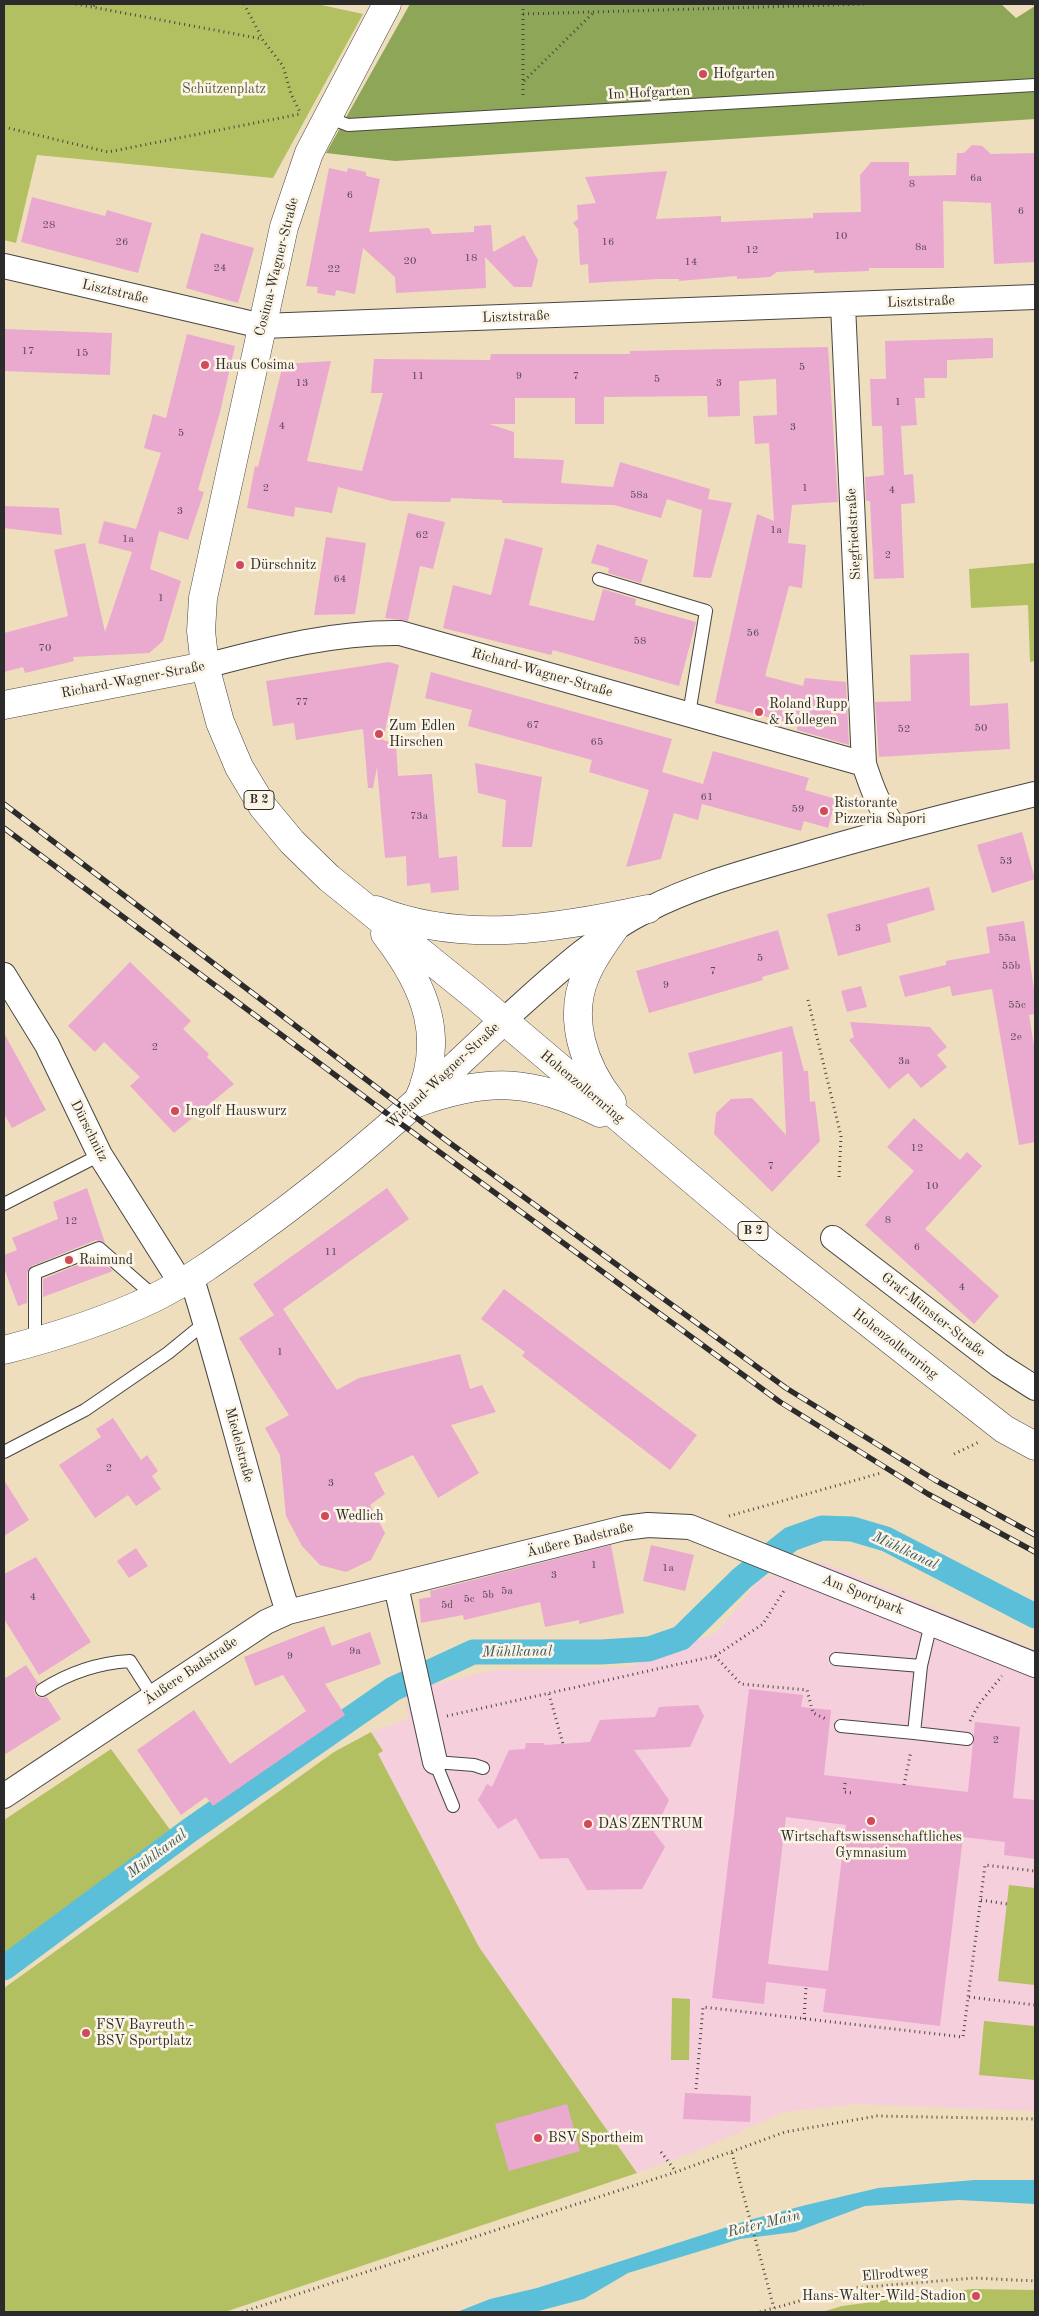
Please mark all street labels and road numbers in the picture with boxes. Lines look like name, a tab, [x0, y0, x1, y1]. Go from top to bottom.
street label: Im Hofgarten	[607, 82, 691, 104]
street label: Cosima-Wagner-Straße	[252, 196, 302, 338]
street label: Lisztstraße	[80, 276, 150, 308]
street label: Lisztstraße	[887, 292, 955, 312]
street label: Lisztstraße	[482, 307, 550, 327]
street label: Siegfriedstraße	[843, 488, 865, 580]
street label: Richard-Wagner-Straße	[470, 645, 614, 701]
street label: Richard-Wagner-Straße	[60, 658, 206, 702]
road number: B 2	[244, 790, 274, 810]
street label: Wieland-Wagner-Straße	[383, 1019, 503, 1133]
street label: Hohenzollernring	[537, 1047, 627, 1127]
street label: Dürschnitz	[66, 1098, 112, 1164]
road number: B 2	[738, 1222, 768, 1240]
street label: Graf-Münster-Straße	[878, 1269, 988, 1361]
street label: Hohenzollernring	[849, 1305, 941, 1383]
street label: Miedelstraße	[221, 1406, 257, 1484]
street label: Äußere Badstraße	[525, 1519, 635, 1561]
street label: Am Sportpark	[820, 1571, 906, 1619]
street label: Äußere Badstraße	[141, 1633, 241, 1709]
street label: Ellrodtweg	[861, 2263, 929, 2285]

